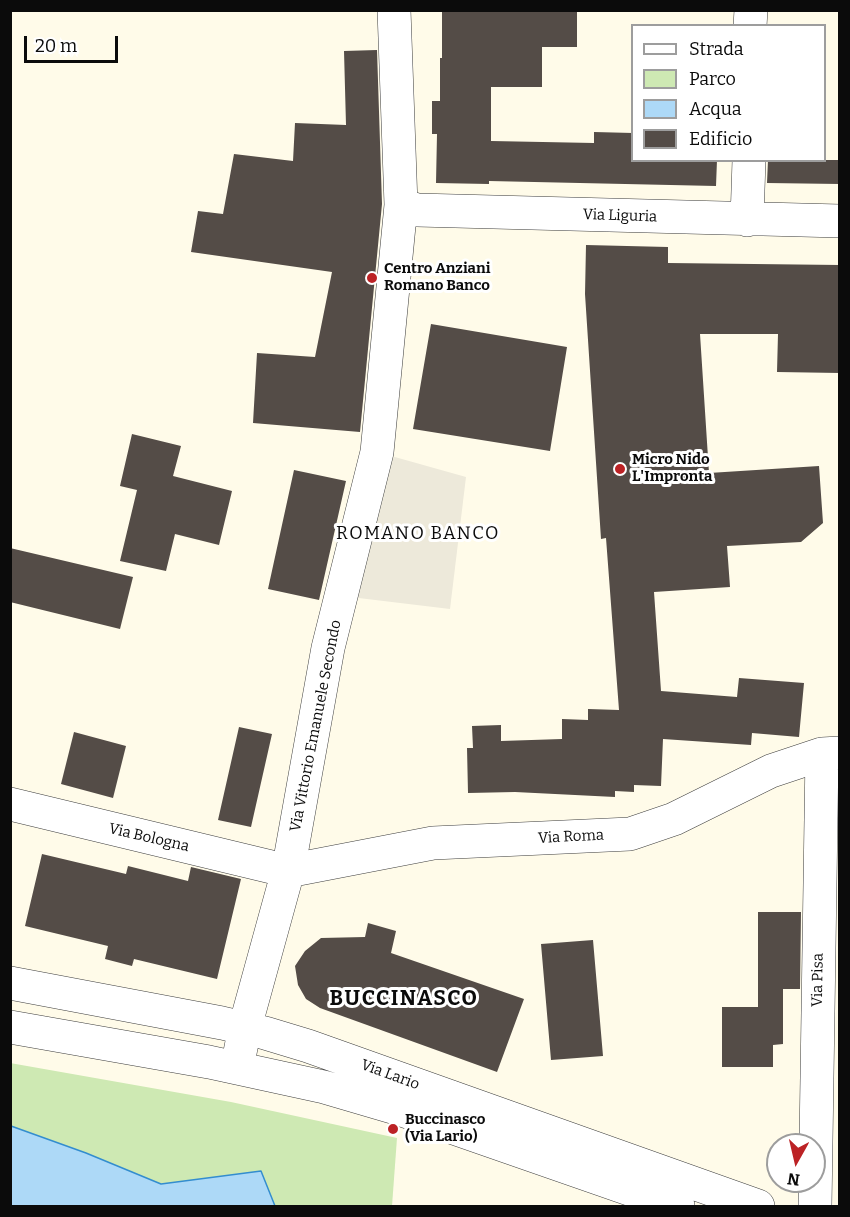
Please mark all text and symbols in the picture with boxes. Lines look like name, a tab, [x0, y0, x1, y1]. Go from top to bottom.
scale bar	[27, 24, 122, 62]
legend	[631, 24, 826, 162]
text: 20 m	[35, 35, 77, 57]
text: Strada	[689, 38, 744, 60]
text: Parco	[689, 68, 736, 90]
text: Acqua	[689, 98, 742, 120]
text: Edificio	[689, 128, 752, 150]
street label: Via Liguria	[583, 206, 657, 226]
place label: Centro Anziani Romano Banco	[384, 260, 490, 295]
marker: Centro Anziani Romano Banco	[365, 271, 379, 285]
place label: Micro Nido L'Impronta	[632, 451, 712, 486]
marker: Micro Nido L'Impronta	[613, 462, 627, 476]
district label: ROMANO BANCO	[336, 523, 500, 545]
street label: Via Vittorio Emanuele Secondo	[287, 619, 345, 833]
street label: Via Bologna	[107, 820, 191, 856]
street label: Via Roma	[538, 826, 604, 848]
street label: Via Pisa	[809, 953, 827, 1007]
district label: BUCCINASCO	[330, 986, 478, 1012]
street label: Via Lario	[358, 1056, 422, 1094]
place label: Buccinasco (Via Lario)	[405, 1111, 485, 1146]
marker: Buccinasco (Via Lario)	[386, 1122, 400, 1136]
north arrow	[766, 1133, 826, 1193]
text: N	[786, 1169, 801, 1190]

